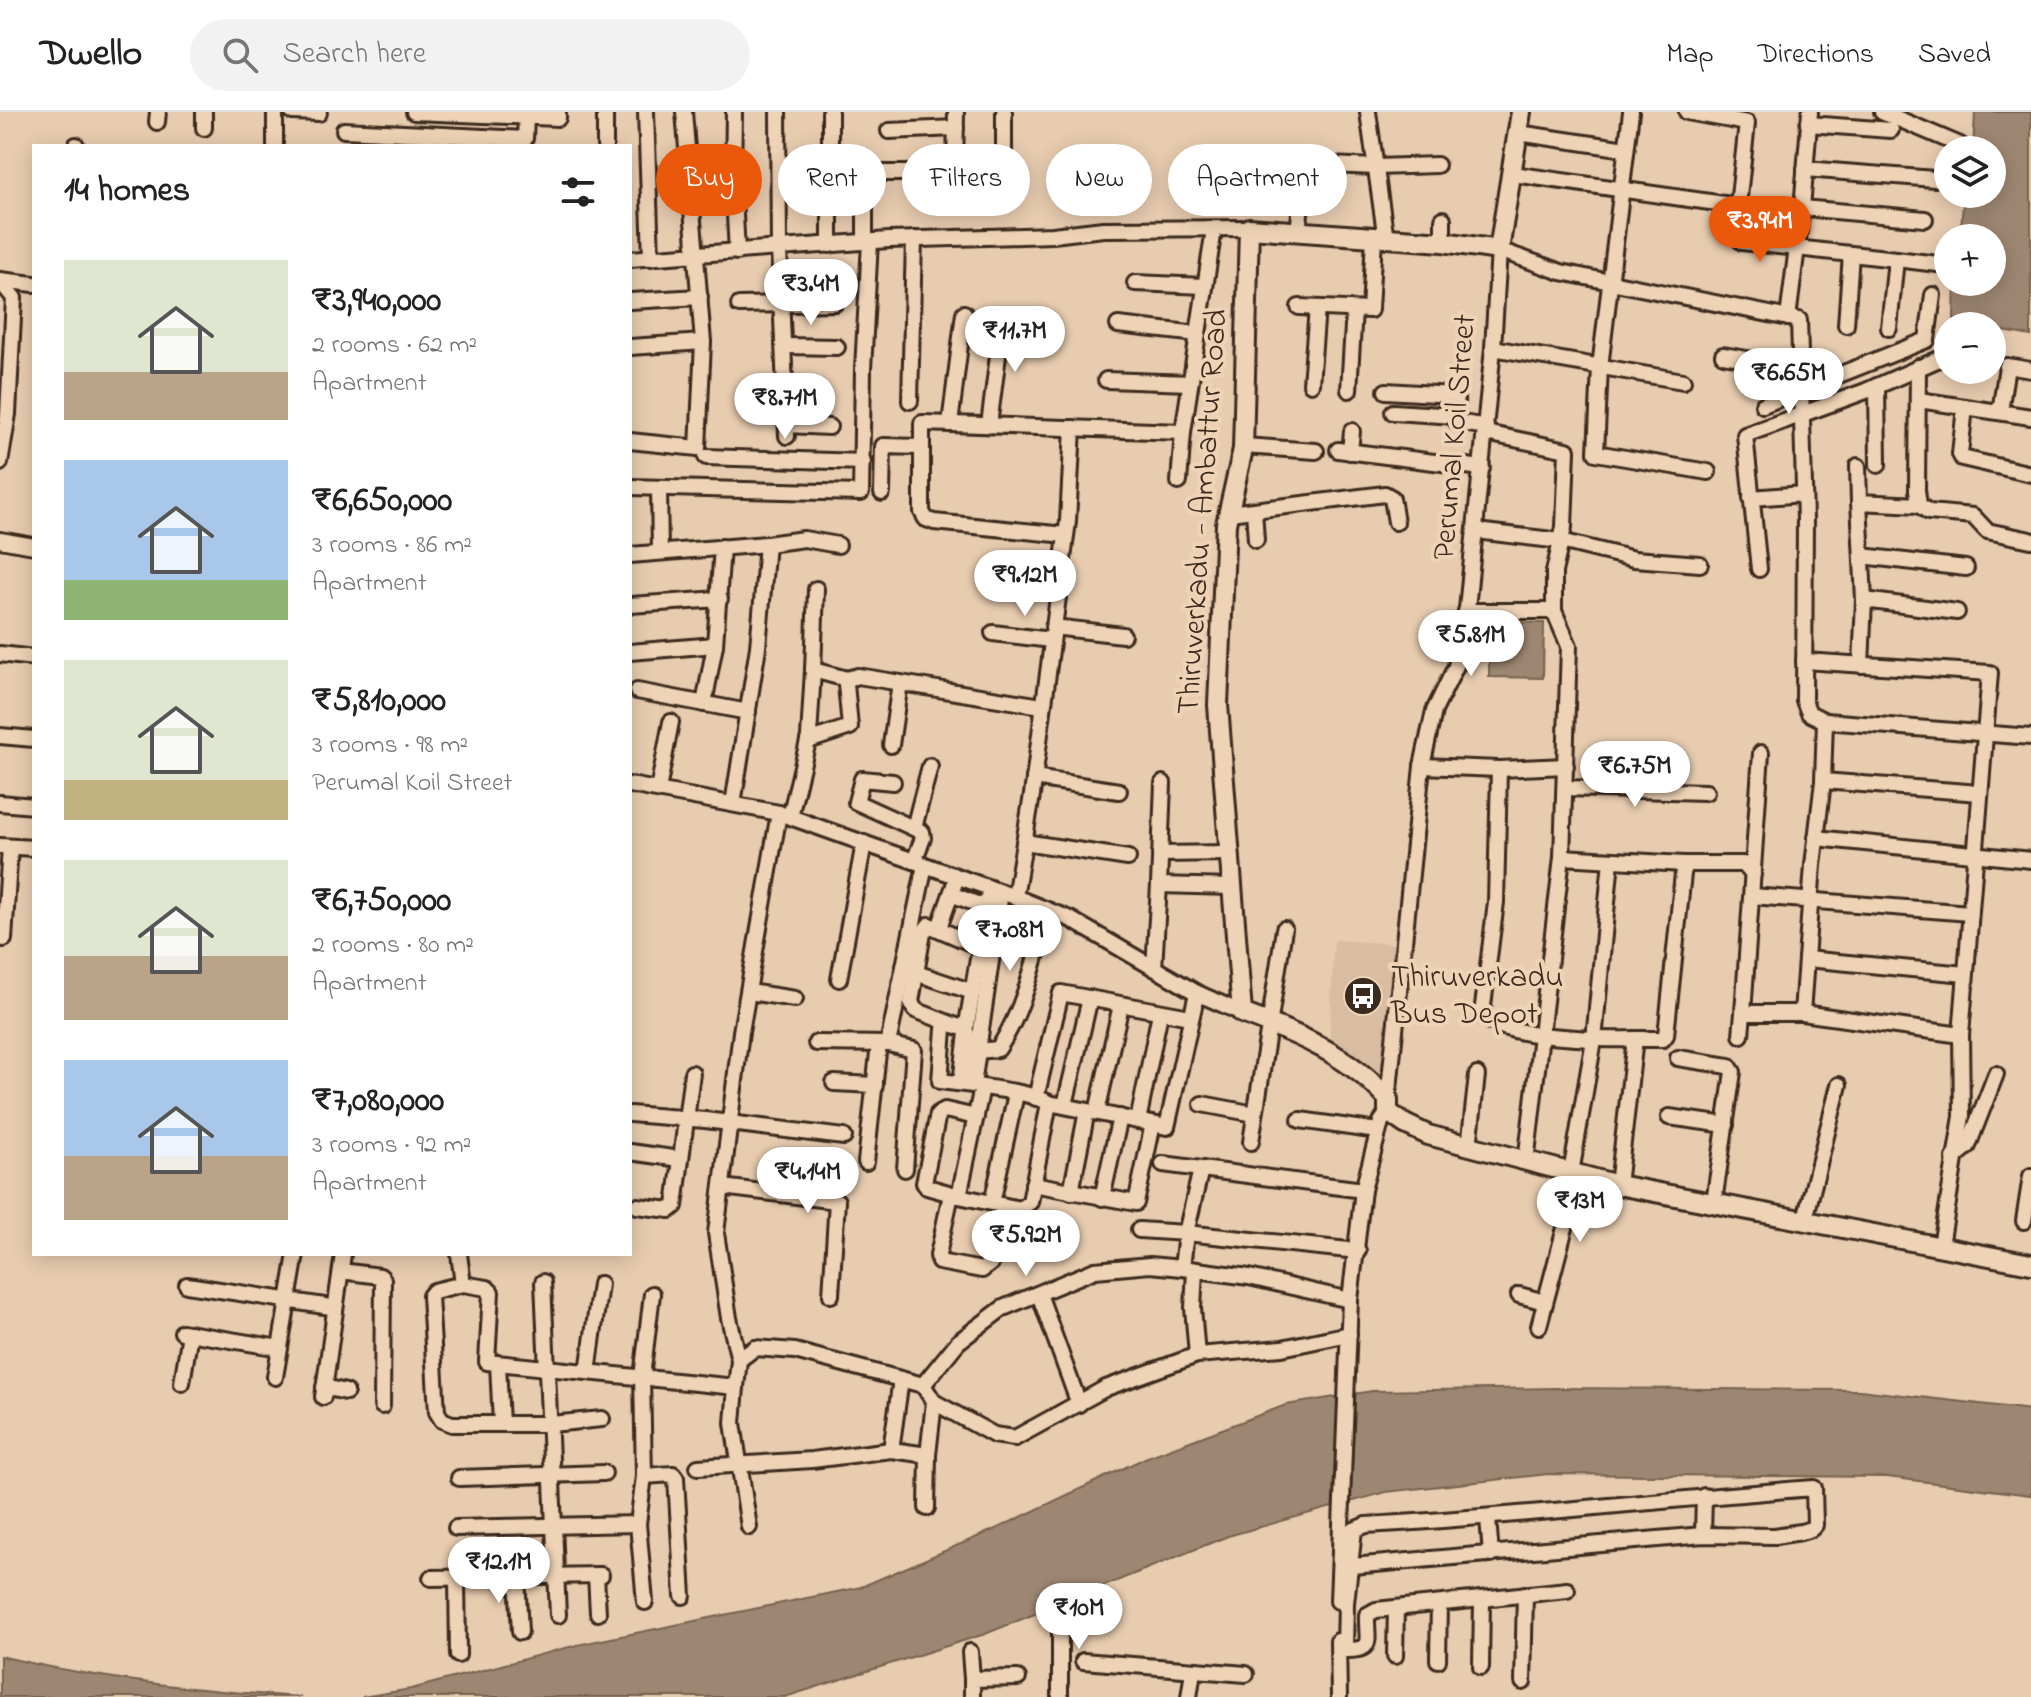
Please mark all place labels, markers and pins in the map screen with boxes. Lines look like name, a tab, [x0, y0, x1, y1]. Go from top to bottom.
pin: ₹3.94M	[1695, 196, 1825, 264]
pin: ₹3.4M	[755, 259, 867, 327]
pin: ₹11.7M	[950, 306, 1080, 374]
pin: ₹6.65M	[1724, 348, 1854, 416]
pin: ₹8.71M	[720, 373, 850, 441]
pin: ₹9.12M	[960, 550, 1090, 618]
pin: ₹5.81M	[1406, 610, 1536, 678]
pin: ₹6.75M	[1570, 741, 1700, 809]
pin: ₹7.08M	[945, 905, 1075, 973]
place label: Thiruverkadu Bus Depot	[1390, 955, 1563, 1039]
bus stop icon: Thiruverkadu Bus Depot	[1342, 975, 1384, 1017]
pin: ₹4.14M	[743, 1147, 873, 1215]
pin: ₹13M	[1533, 1176, 1627, 1244]
pin: ₹5.92M	[961, 1210, 1091, 1278]
pin: ₹12.1M	[434, 1537, 564, 1605]
pin: ₹10M	[1032, 1583, 1126, 1651]

